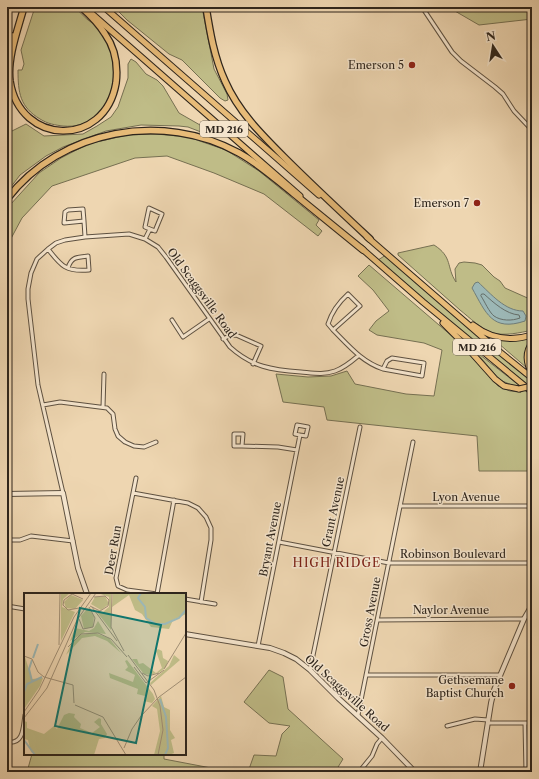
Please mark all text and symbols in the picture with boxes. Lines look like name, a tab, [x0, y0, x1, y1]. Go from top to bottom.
north arrow	[473, 26, 513, 66]
text: N	[485, 28, 497, 44]
place label: Emerson 5	[348, 58, 404, 72]
marker: Emerson 5	[407, 60, 417, 70]
road number: MD 216	[200, 121, 248, 137]
place label: Emerson 7	[414, 196, 470, 210]
marker: Emerson 7	[472, 198, 482, 208]
street label: Old Scaggsville Road	[164, 245, 240, 341]
road number: MD 216	[453, 339, 501, 355]
street label: Grant Avenue	[319, 476, 347, 548]
street label: Lyon Avenue	[432, 490, 500, 504]
street label: Bryant Avenue	[256, 500, 284, 578]
street label: Deer Run	[102, 524, 124, 576]
street label: Robinson Boulevard	[400, 547, 506, 561]
district label: HIGH RIDGE	[293, 555, 381, 570]
street label: Gross Avenue	[356, 576, 384, 648]
inset map	[24, 593, 186, 755]
street label: Naylor Avenue	[413, 603, 489, 617]
street label: Old Scaggsville Road	[302, 651, 392, 735]
place label: Gethsemane Baptist Church	[426, 673, 504, 700]
marker: Gethsemane Baptist Church	[507, 681, 517, 691]

